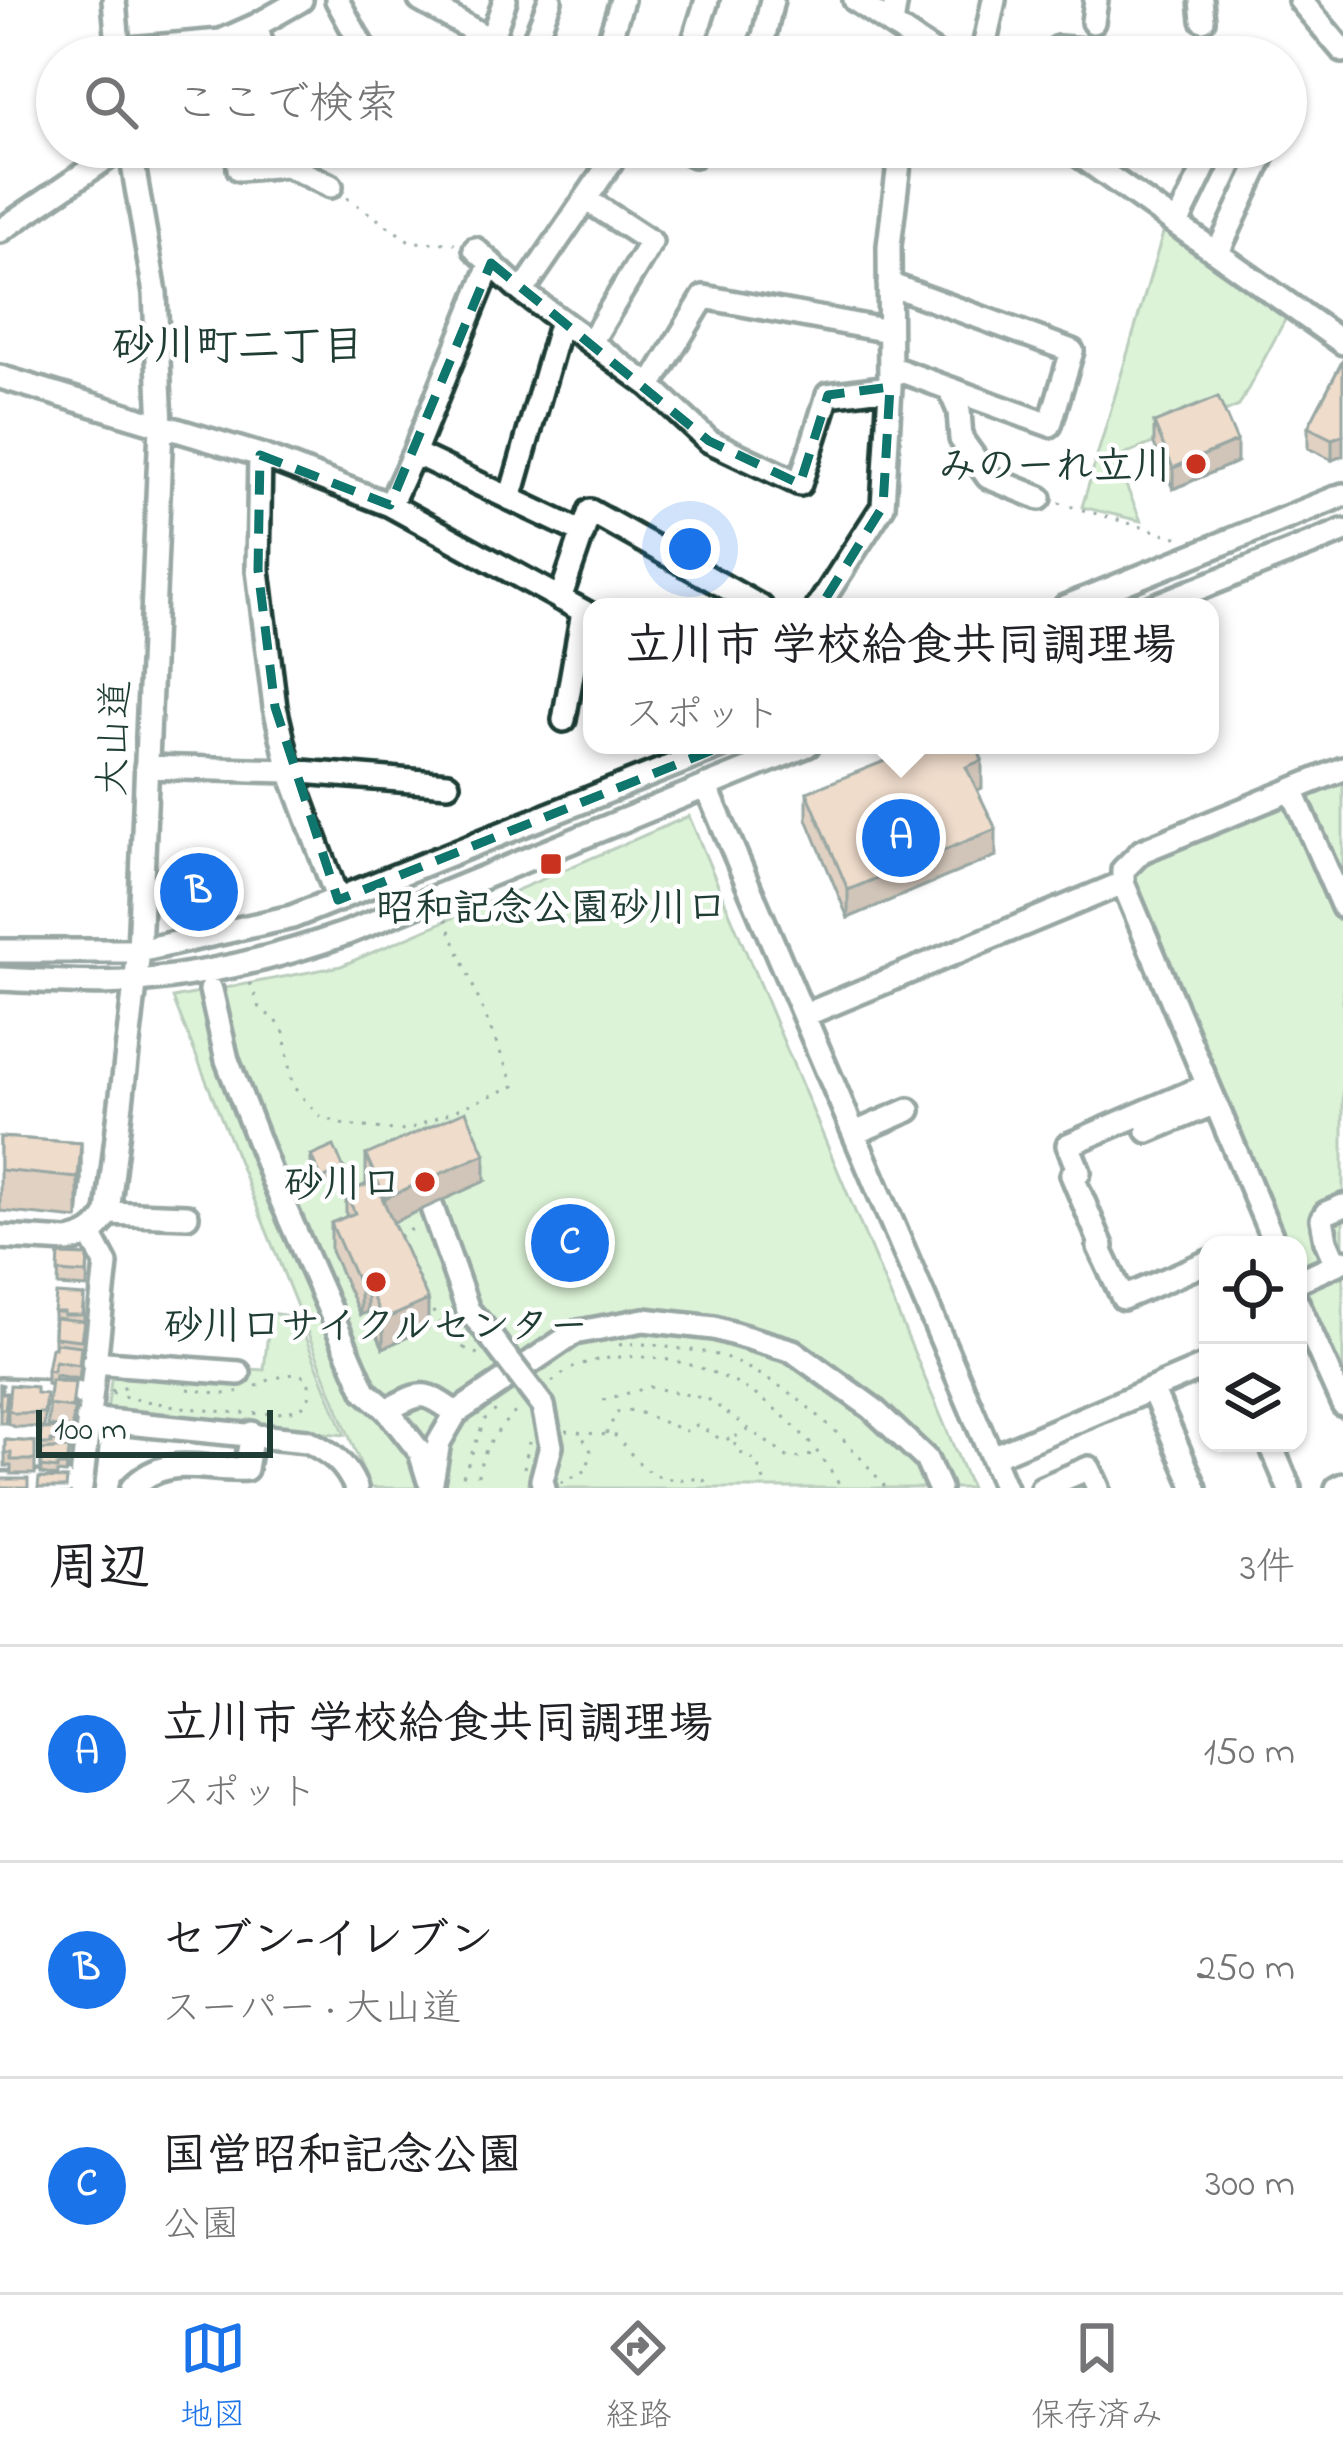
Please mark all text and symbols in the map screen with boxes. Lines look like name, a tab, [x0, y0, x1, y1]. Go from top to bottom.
search box	[36, 36, 1307, 168]
icon: search	[78, 69, 144, 135]
text: ここで検索	[174, 73, 399, 139]
district label: 砂川町二丁目	[112, 318, 364, 379]
place label: みのーれ立川	[938, 440, 1172, 497]
marker: みのーれ立川	[1183, 451, 1209, 477]
your location	[660, 519, 720, 579]
popup	[583, 598, 1219, 754]
text: 立川市 学校給食共同調理場	[625, 615, 1177, 681]
street label: 大山道	[86, 679, 147, 798]
text: スポット	[625, 688, 781, 745]
pin: A	[862, 793, 940, 883]
pin: B	[160, 847, 238, 937]
marker: 昭和記念公園砂川口	[538, 851, 564, 877]
place label: 昭和記念公園砂川口	[375, 882, 727, 939]
place label: 砂川口	[284, 1158, 401, 1215]
marker: 砂川口	[412, 1169, 438, 1195]
pin: C	[531, 1198, 609, 1288]
map controls	[1199, 1236, 1307, 1452]
button: locate	[1199, 1236, 1307, 1344]
marker: 砂川口サイクルセンター	[363, 1269, 389, 1295]
place label: 砂川口サイクルセンター	[164, 1300, 588, 1357]
button: layers	[1199, 1344, 1307, 1452]
scale bar	[36, 1404, 273, 1457]
text: 100 m	[54, 1407, 127, 1455]
text: 周辺	[48, 1533, 150, 1608]
text: 3件	[1240, 1541, 1295, 1598]
text: 立川市 学校給食共同調理場	[162, 1693, 713, 1759]
text: A	[75, 1725, 99, 1782]
text: 150 m	[1203, 1725, 1295, 1782]
text: スポット	[162, 1766, 318, 1823]
text: セブン-イレブン	[162, 1909, 494, 1975]
text: B	[74, 1941, 100, 1998]
text: 250 m	[1196, 1941, 1295, 1998]
text: スーパー · 大山道	[162, 1982, 461, 2039]
text: 国営昭和記念公園	[162, 2125, 522, 2191]
text: C	[76, 2157, 98, 2214]
text: 300 m	[1205, 2157, 1295, 2214]
text: 公園	[162, 2198, 240, 2255]
tab: 地図	[180, 2315, 246, 2441]
tab: 経路	[605, 2315, 671, 2441]
tab: 保存済み	[1031, 2315, 1163, 2441]

